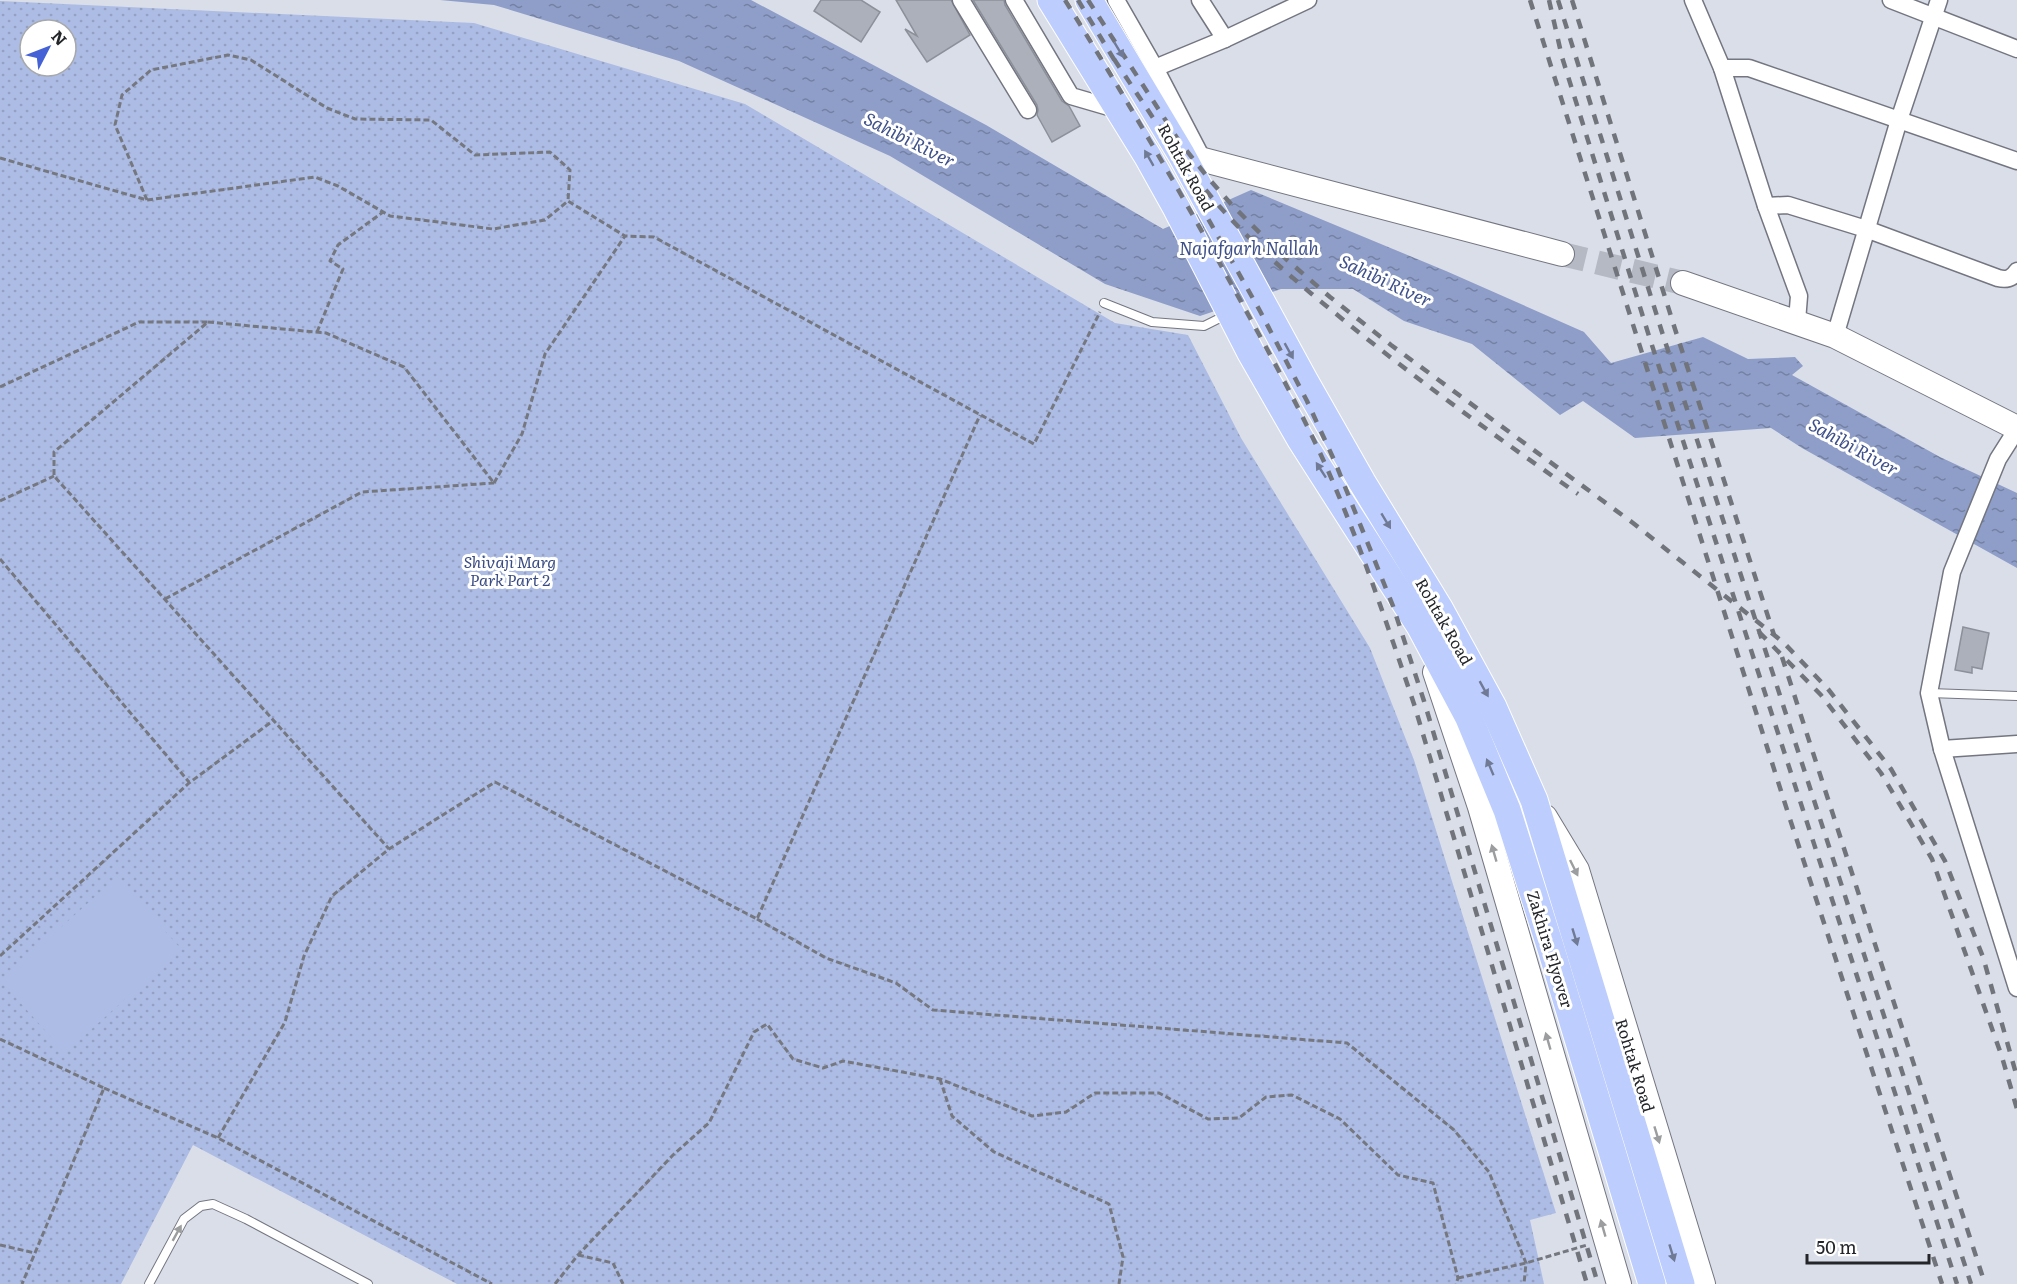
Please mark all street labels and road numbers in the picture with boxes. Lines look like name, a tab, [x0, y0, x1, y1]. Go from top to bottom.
street label: Rohtak Road	[1153, 119, 1221, 215]
street label: Rohtak Road	[1410, 573, 1480, 669]
street label: Zakhira Flyover	[1522, 888, 1580, 1011]
street label: Rohtak Road	[1610, 1015, 1662, 1115]

